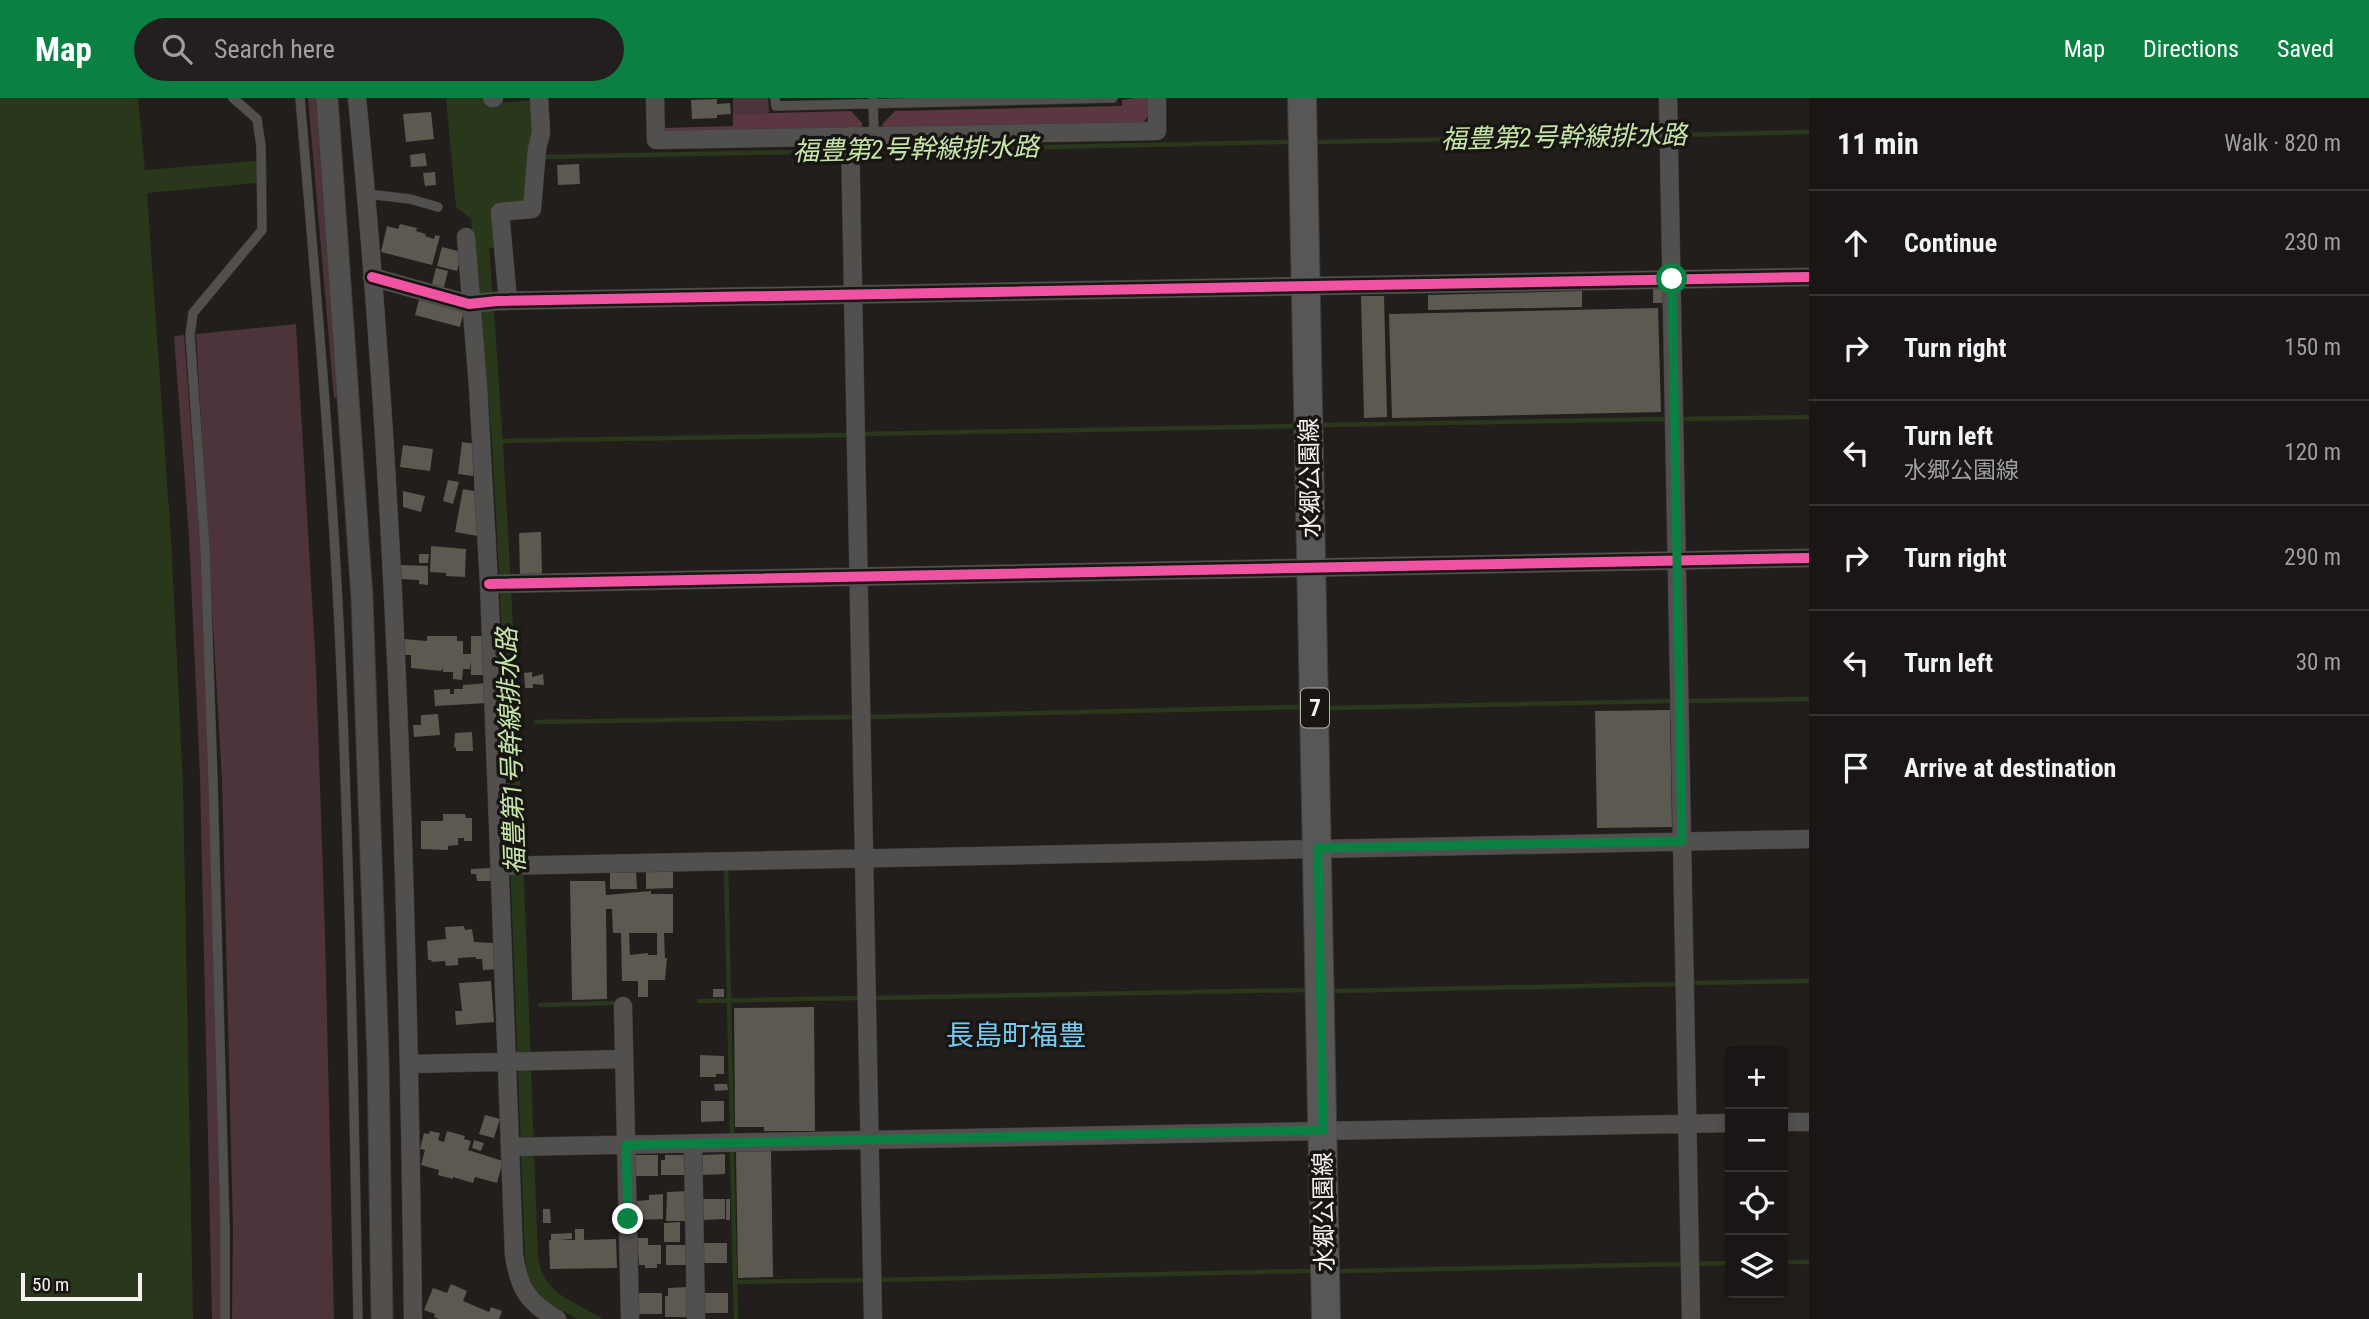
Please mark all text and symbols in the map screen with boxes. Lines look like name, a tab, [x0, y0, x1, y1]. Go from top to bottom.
search box	[134, 18, 624, 81]
text: Map	[35, 30, 92, 69]
icon: search	[158, 30, 196, 68]
text: Search here	[214, 34, 335, 64]
text: Map	[2064, 35, 2105, 63]
text: Directions	[2143, 35, 2239, 63]
text: Saved	[2277, 35, 2334, 63]
water label: 福豊第2号幹線排水路	[1441, 120, 1689, 154]
text: 11 min	[1837, 126, 1919, 161]
text: Walk · 820 m	[2224, 130, 2341, 157]
water label: 福豊第2号幹線排水路	[793, 132, 1041, 166]
icon: ahead	[1837, 224, 1875, 262]
text: Continue	[1904, 228, 1997, 258]
text: 230 m	[2284, 229, 2341, 256]
route start	[1656, 263, 1687, 294]
icon: right	[1837, 329, 1875, 367]
text: Turn right	[1904, 333, 2006, 363]
text: 150 m	[2284, 334, 2341, 361]
street label: 水郷公園線	[1295, 418, 1325, 538]
text: Turn left	[1904, 421, 1993, 451]
icon: left	[1837, 434, 1875, 472]
text: 120 m	[2284, 439, 2341, 466]
text: 水郷公園線	[1904, 457, 2019, 484]
icon: right	[1837, 539, 1875, 577]
text: Turn right	[1904, 543, 2006, 573]
text: 290 m	[2284, 544, 2341, 571]
water label: 福豊第1号幹線排水路	[492, 625, 530, 875]
icon: left	[1837, 644, 1875, 682]
text: Turn left	[1904, 648, 1993, 678]
text: 30 m	[2296, 649, 2341, 676]
road number: 7	[1301, 688, 1329, 728]
icon: arrive	[1837, 749, 1875, 787]
text: Arrive at destination	[1904, 753, 2116, 783]
district label: 長島町福豊	[946, 1019, 1086, 1052]
map controls	[1725, 1046, 1788, 1298]
button: +	[1725, 1046, 1788, 1109]
button: −	[1725, 1109, 1788, 1172]
street label: 水郷公園線	[1309, 1152, 1339, 1272]
button: locate	[1725, 1172, 1788, 1235]
route end	[612, 1203, 643, 1234]
button: layers	[1725, 1235, 1788, 1298]
scale bar	[21, 1270, 142, 1302]
text: 50 m	[32, 1273, 69, 1296]

